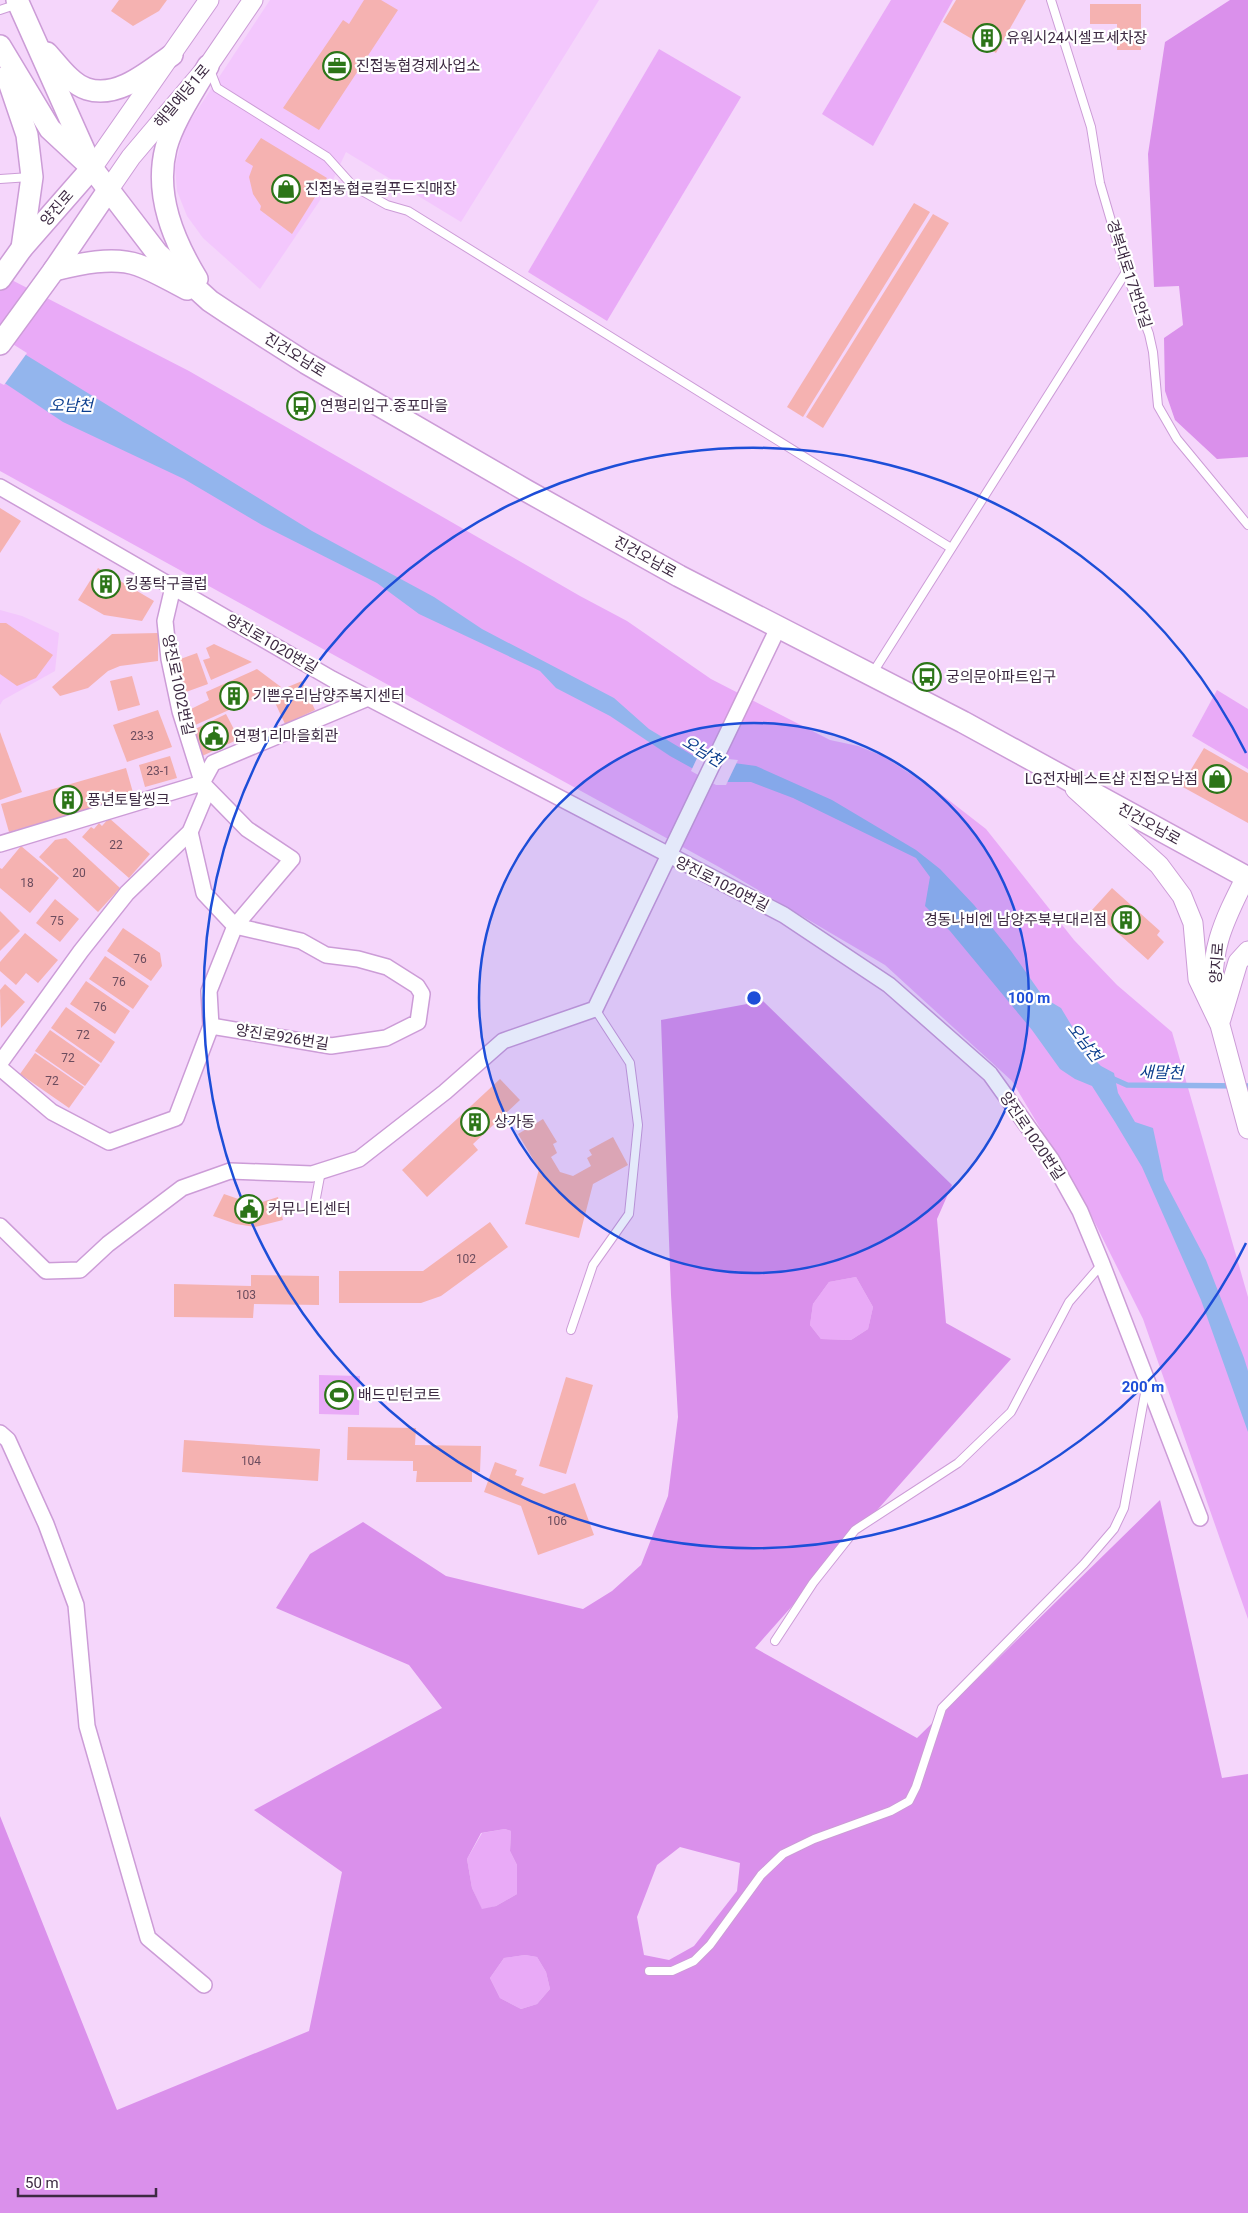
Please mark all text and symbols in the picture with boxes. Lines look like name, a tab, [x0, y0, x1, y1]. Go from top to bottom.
building icon: 유워시24시셀프세차장	[972, 23, 1002, 53]
place label: 유워시24시셀프세차장	[1006, 29, 1147, 47]
office icon: 진접농협경제사업소	[322, 51, 352, 81]
place label: 진접농협경제사업소	[356, 57, 480, 75]
street label: 해밀예당1로	[150, 61, 214, 131]
shop icon: 진접농협로컬푸드직매장	[271, 174, 301, 204]
place label: 진접농협로컬푸드직매장	[305, 180, 457, 198]
street label: 양진로	[37, 186, 77, 230]
street label: 경복대로17번안길	[1103, 217, 1155, 331]
street label: 진건오남로	[261, 329, 329, 381]
bus stop icon: 연평리입구.중포마을	[286, 391, 316, 421]
water label: 오남천	[49, 396, 95, 415]
place label: 연평리입구.중포마을	[320, 397, 448, 415]
street label: 진건오남로	[610, 532, 680, 582]
building icon: 킹퐁탁구클럽	[91, 569, 121, 599]
place label: 킹퐁탁구클럽	[125, 575, 208, 593]
street label: 양진로1020번길	[223, 611, 321, 677]
street label: 양진로1002번길	[159, 633, 197, 737]
bus stop icon: 궁의문아파트입구	[912, 662, 942, 692]
place label: 궁의문아파트입구	[946, 668, 1056, 686]
building icon: 기쁜우리남양주복지센터	[219, 681, 249, 711]
place label: 기쁜우리남양주복지센터	[253, 687, 405, 705]
public building icon: 연평1리마을회관	[199, 721, 229, 751]
place label: 연평1리마을회관	[233, 727, 338, 745]
house number: 23-3	[130, 729, 154, 743]
water label: 오남천	[679, 732, 729, 772]
house number: 23-1	[146, 764, 170, 778]
shop icon: LG전자베스트샵 진접오남점	[1202, 764, 1232, 794]
place label: LG전자베스트샵 진접오남점	[1025, 770, 1198, 788]
building icon: 풍년토탈씽크	[53, 785, 83, 815]
place label: 풍년토탈씽크	[87, 791, 170, 809]
street label: 진건오남로	[1114, 799, 1184, 849]
house number: 22	[109, 838, 123, 852]
street label: 양진로1020번길	[672, 853, 772, 915]
house number: 20	[72, 866, 86, 880]
house number: 18	[20, 876, 34, 890]
building icon: 경동나비엔 남양주북부대리점	[1111, 905, 1141, 935]
place label: 경동나비엔 남양주북부대리점	[924, 911, 1107, 929]
house number: 75	[50, 914, 64, 928]
street label: 양지로	[1207, 942, 1227, 984]
house number: 76	[133, 952, 147, 966]
house number: 76	[112, 975, 126, 989]
centre of rings	[745, 989, 763, 1007]
text: 100 m	[1008, 989, 1050, 1007]
house number: 76	[93, 1000, 107, 1014]
water label: 오남천	[1064, 1019, 1107, 1067]
street label: 양진로926번길	[234, 1021, 330, 1053]
house number: 72	[76, 1028, 90, 1042]
house number: 72	[61, 1051, 75, 1065]
water label: 새말천	[1139, 1063, 1186, 1082]
house number: 72	[45, 1074, 59, 1088]
street label: 양진로1020번길	[996, 1088, 1068, 1184]
building icon: 상가동	[460, 1107, 490, 1137]
place label: 상가동	[494, 1113, 535, 1131]
public building icon: 커뮤니티센터	[234, 1194, 264, 1224]
place label: 커뮤니티센터	[268, 1200, 351, 1218]
house number: 102	[456, 1252, 476, 1266]
house number: 103	[236, 1288, 256, 1302]
text: 200 m	[1122, 1378, 1164, 1396]
sports icon: 배드민턴코트	[324, 1380, 354, 1410]
place label: 배드민턴코트	[358, 1386, 441, 1404]
house number: 104	[241, 1454, 261, 1468]
house number: 106	[547, 1514, 567, 1528]
scale bar	[18, 2166, 155, 2198]
text: 50 m	[25, 2174, 59, 2192]

